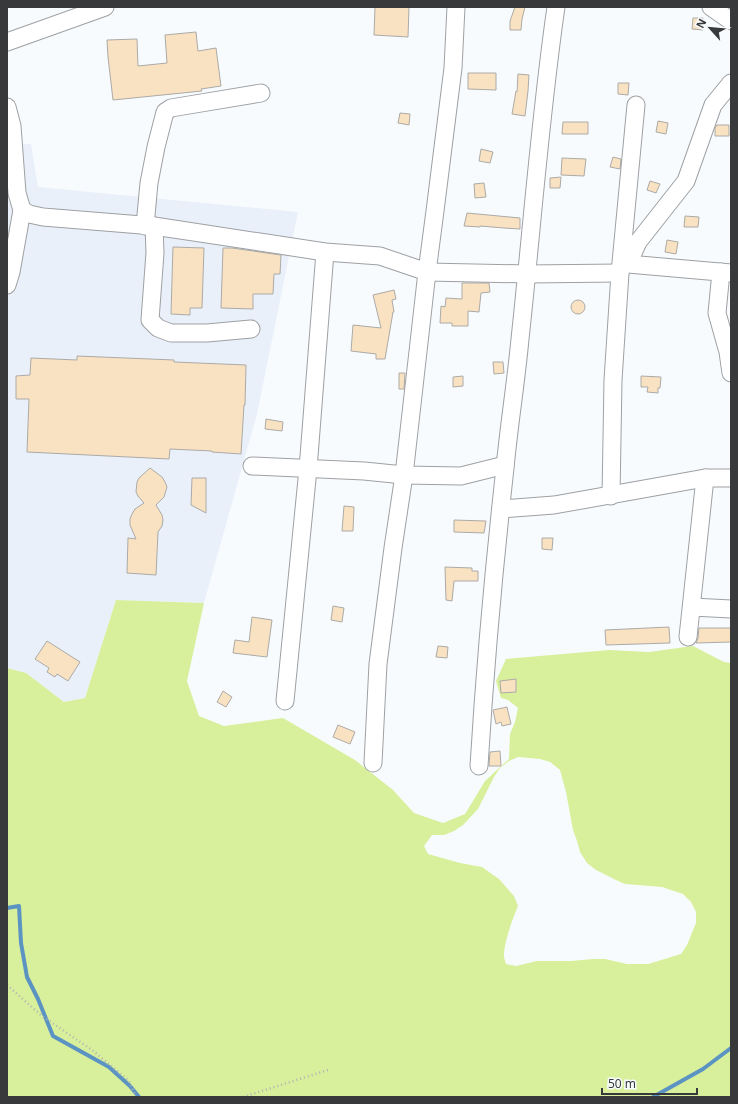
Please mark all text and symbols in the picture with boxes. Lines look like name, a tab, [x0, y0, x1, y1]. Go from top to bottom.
north arrow	[690, 8, 730, 48]
text: N	[692, 16, 709, 31]
scale bar	[602, 1070, 697, 1096]
text: 50 m	[608, 1075, 636, 1092]

